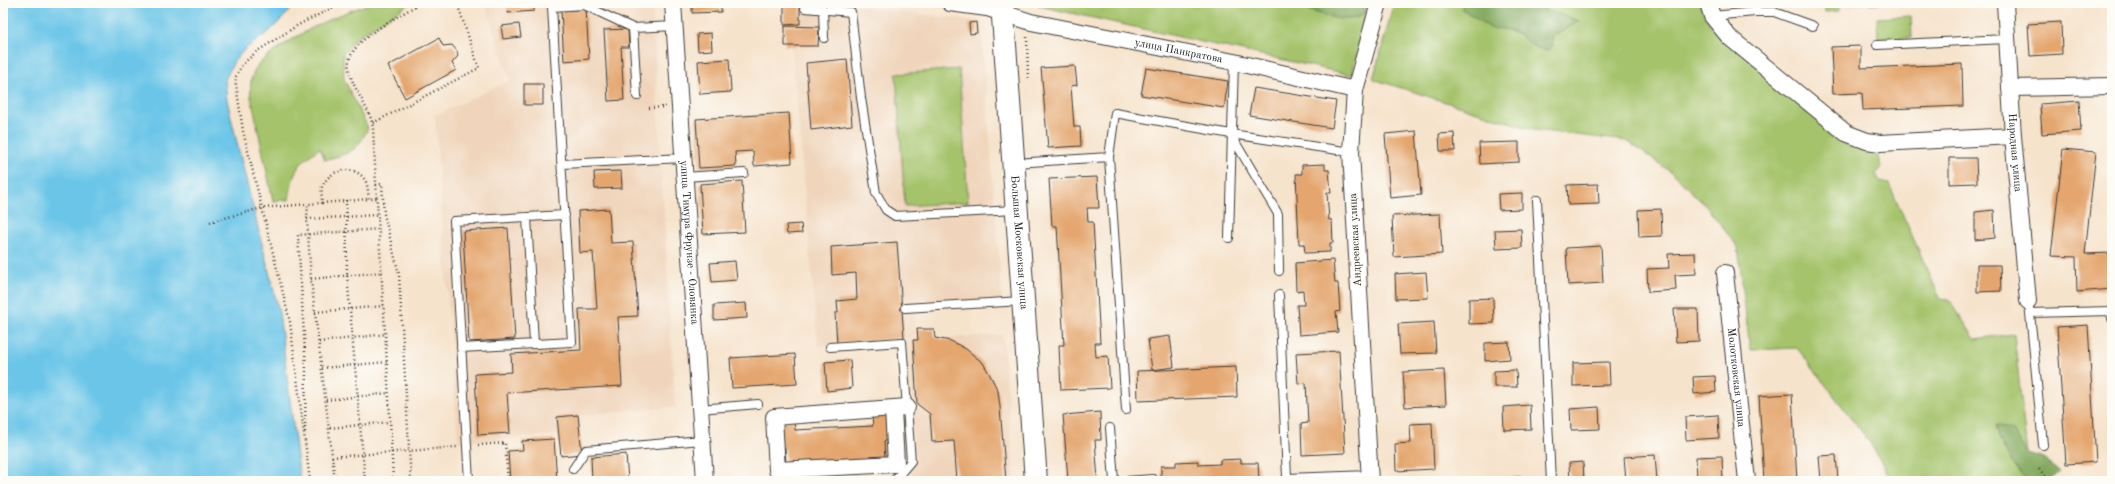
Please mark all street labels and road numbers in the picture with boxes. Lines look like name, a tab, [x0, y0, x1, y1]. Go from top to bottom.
street label: улица Панкратова	[1134, 37, 1224, 65]
street label: Народная улица	[2006, 113, 2024, 193]
street label: улица Тимура Фрунзе - Оловянка	[678, 160, 700, 325]
street label: Большая Московская улица	[1009, 175, 1029, 310]
street label: Андреевская улица	[1348, 192, 1364, 287]
street label: Молотковская улица	[1725, 327, 1747, 428]

